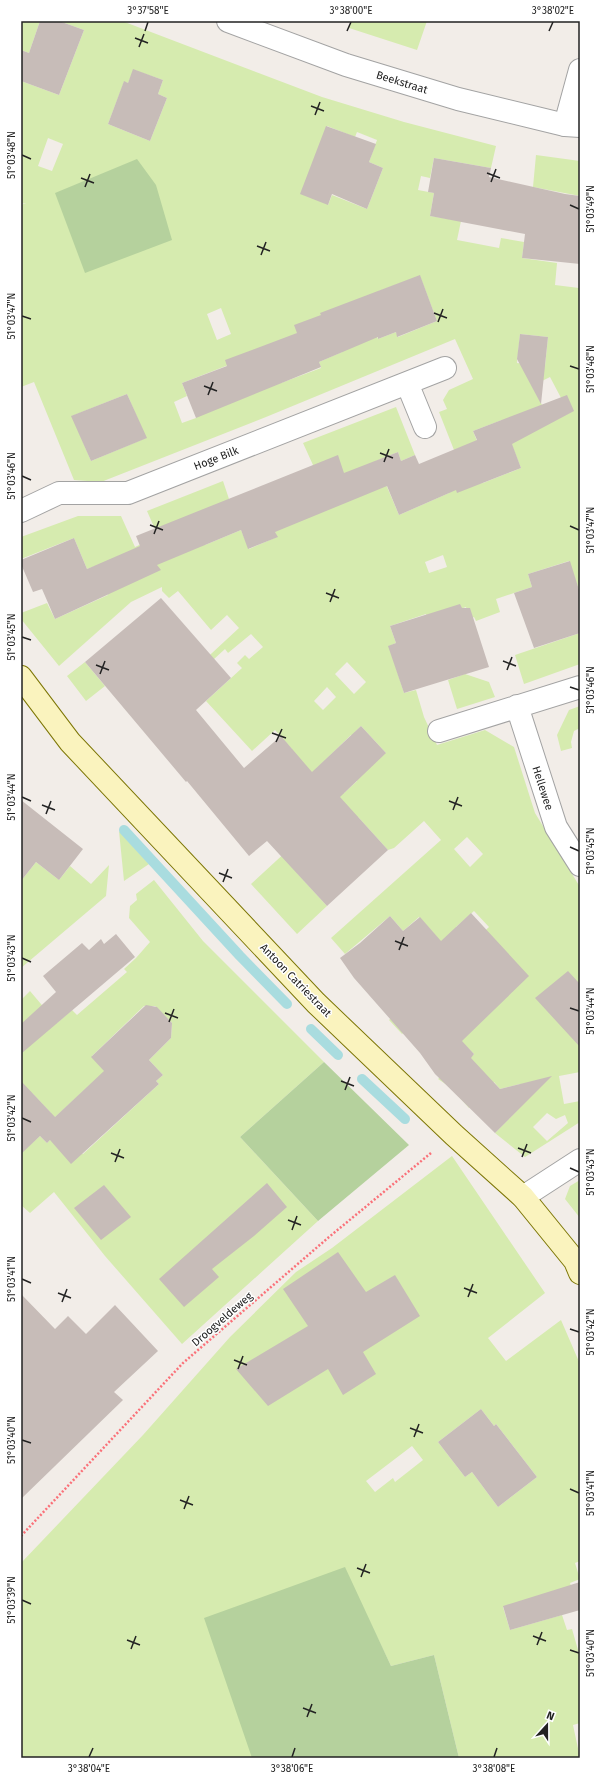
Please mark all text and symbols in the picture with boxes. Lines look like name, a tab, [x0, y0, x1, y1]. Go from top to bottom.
text: 3°37'58"E	[127, 5, 169, 17]
text: 3°38'00"E	[329, 5, 373, 17]
text: 3°38'02"E	[532, 5, 574, 17]
street label: Beekstraat	[375, 68, 429, 96]
text: 51°03'48"N	[6, 131, 18, 179]
text: 51°03'49"N	[585, 185, 597, 233]
text: 51°03'47"N	[6, 293, 18, 339]
text: 51°03'48"N	[585, 345, 597, 393]
street label: Hoge Bilk	[192, 444, 241, 473]
text: 51°03'46"N	[6, 452, 18, 500]
text: 51°03'47"N	[585, 507, 597, 553]
text: 51°03'45"N	[6, 613, 18, 661]
text: 51°03'46"N	[585, 666, 597, 714]
street label: Hellewee	[529, 764, 556, 812]
text: 51°03'44"N	[6, 773, 18, 821]
text: 51°03'45"N	[585, 827, 597, 875]
text: 51°03'43"N	[6, 934, 18, 982]
street label: Antoon Catriestraat	[257, 941, 334, 1020]
text: 51°03'44"N	[585, 987, 597, 1035]
text: 51°03'42"N	[6, 1094, 18, 1142]
text: 51°03'43"N	[585, 1148, 597, 1196]
text: 51°03'41"N	[6, 1256, 18, 1302]
street label: Droogveldeweg	[189, 1289, 256, 1349]
text: 51°03'42"N	[585, 1308, 597, 1356]
text: 51°03'40"N	[6, 1416, 18, 1464]
text: 51°03'41"N	[585, 1470, 597, 1516]
text: 51°03'39"N	[6, 1576, 18, 1624]
text: 51°03'40"N	[585, 1629, 597, 1677]
north arrow	[527, 1705, 567, 1745]
text: N	[545, 1709, 556, 1724]
text: 3°38'04"E	[68, 1763, 110, 1775]
text: 3°38'06"E	[271, 1763, 313, 1775]
text: 3°38'08"E	[473, 1763, 515, 1775]

